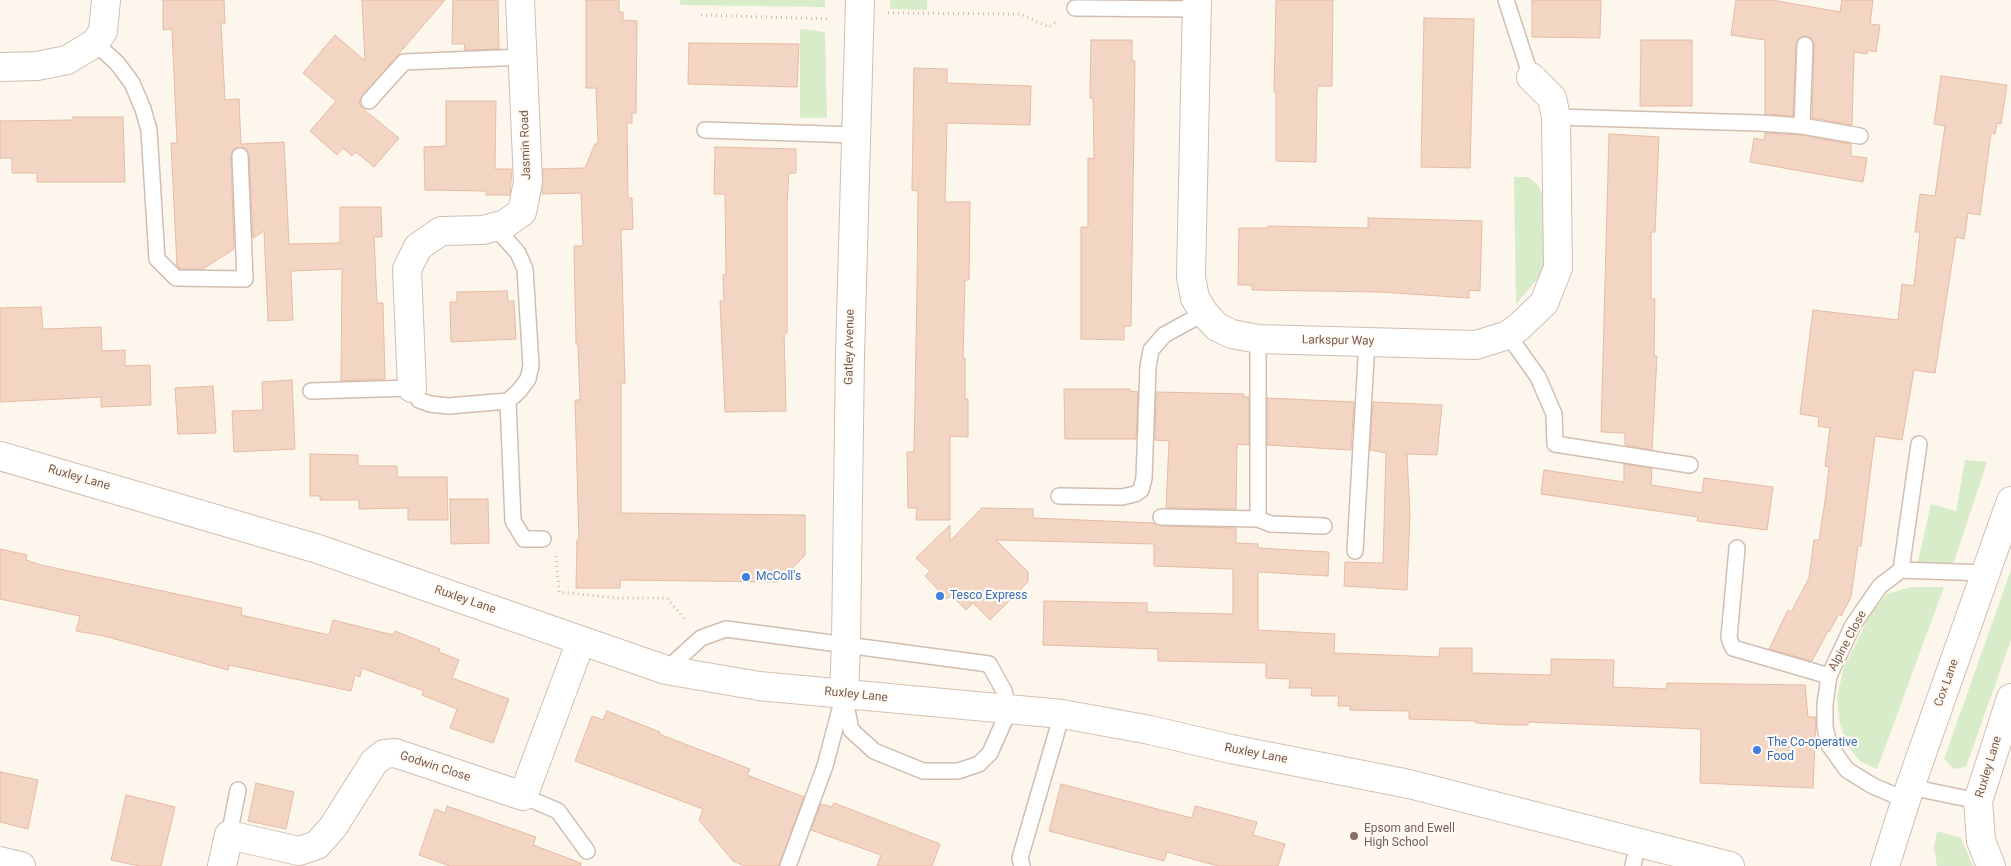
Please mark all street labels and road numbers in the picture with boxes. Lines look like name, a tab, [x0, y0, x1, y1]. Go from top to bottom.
street label: Jasmin Road	[518, 110, 534, 180]
street label: Gatley Avenue	[842, 309, 858, 385]
street label: Larkspur Way	[1302, 333, 1374, 349]
street label: Ruxley Lane	[46, 462, 112, 494]
street label: Ruxley Lane	[432, 583, 498, 617]
street label: Alpine Close	[1826, 608, 1870, 674]
street label: Cox Lane	[1932, 657, 1962, 709]
street label: Ruxley Lane	[824, 685, 888, 705]
street label: Ruxley Lane	[1973, 734, 2005, 800]
street label: Ruxley Lane	[1223, 741, 1289, 767]
street label: Godwin Close	[398, 749, 472, 785]

